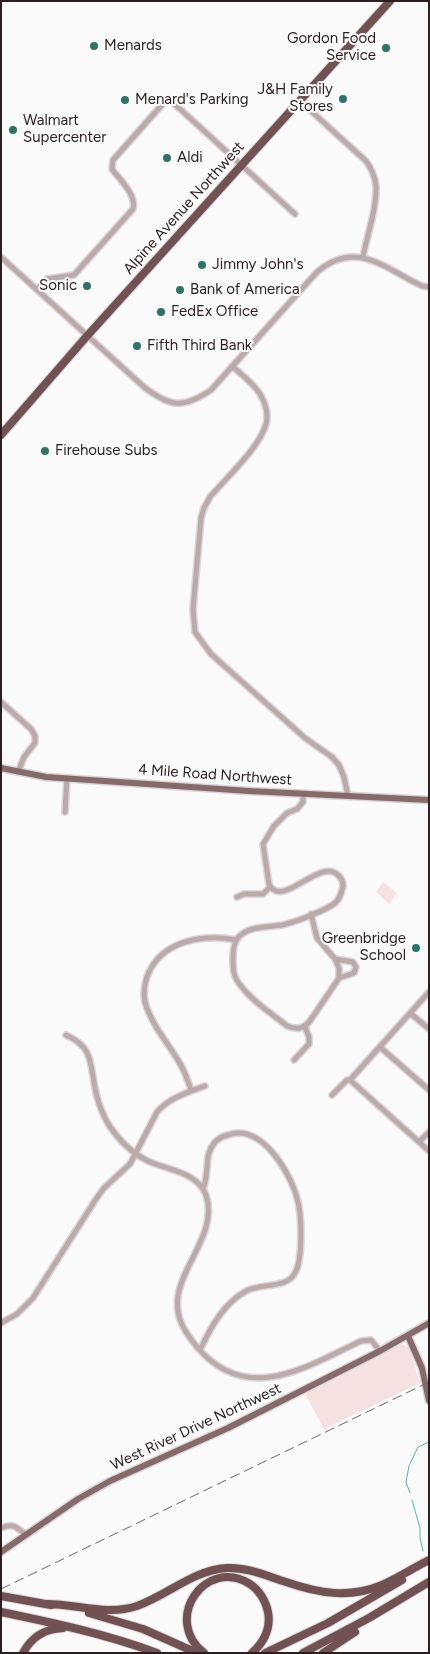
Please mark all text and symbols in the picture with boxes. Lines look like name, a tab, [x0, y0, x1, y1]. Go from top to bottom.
place label: Gordon Food Service	[287, 30, 376, 65]
place label: Menards	[104, 37, 162, 55]
marker: Menards	[88, 40, 100, 52]
marker: Gordon Food Service	[380, 42, 392, 54]
place label: J&H Family Stores	[258, 81, 333, 116]
place label: Menard's Parking	[135, 91, 249, 109]
marker: J&H Family Stores	[337, 93, 349, 105]
marker: Menard's Parking	[119, 94, 131, 106]
place label: Walmart Supercenter	[23, 112, 106, 147]
marker: Walmart Supercenter	[7, 124, 19, 136]
street label: Alpine Avenue Northwest	[120, 138, 248, 278]
place label: Aldi	[177, 149, 203, 167]
marker: Aldi	[161, 152, 173, 164]
place label: Jimmy John's	[212, 256, 303, 274]
marker: Jimmy John's	[196, 259, 208, 271]
place label: Sonic	[39, 277, 77, 295]
marker: Sonic	[81, 280, 93, 292]
place label: Bank of America	[190, 281, 300, 299]
marker: Bank of America	[174, 284, 186, 296]
place label: FedEx Office	[171, 303, 258, 321]
marker: FedEx Office	[155, 306, 167, 318]
place label: Fifth Third Bank	[147, 337, 252, 355]
marker: Fifth Third Bank	[131, 340, 143, 352]
place label: Firehouse Subs	[55, 442, 158, 460]
marker: Firehouse Subs	[39, 445, 51, 457]
street label: 4 Mile Road Northwest	[137, 761, 293, 789]
place label: Greenbridge School	[322, 930, 406, 965]
marker: Greenbridge School	[410, 942, 422, 954]
street label: West River Drive Northwest	[108, 1380, 284, 1474]

